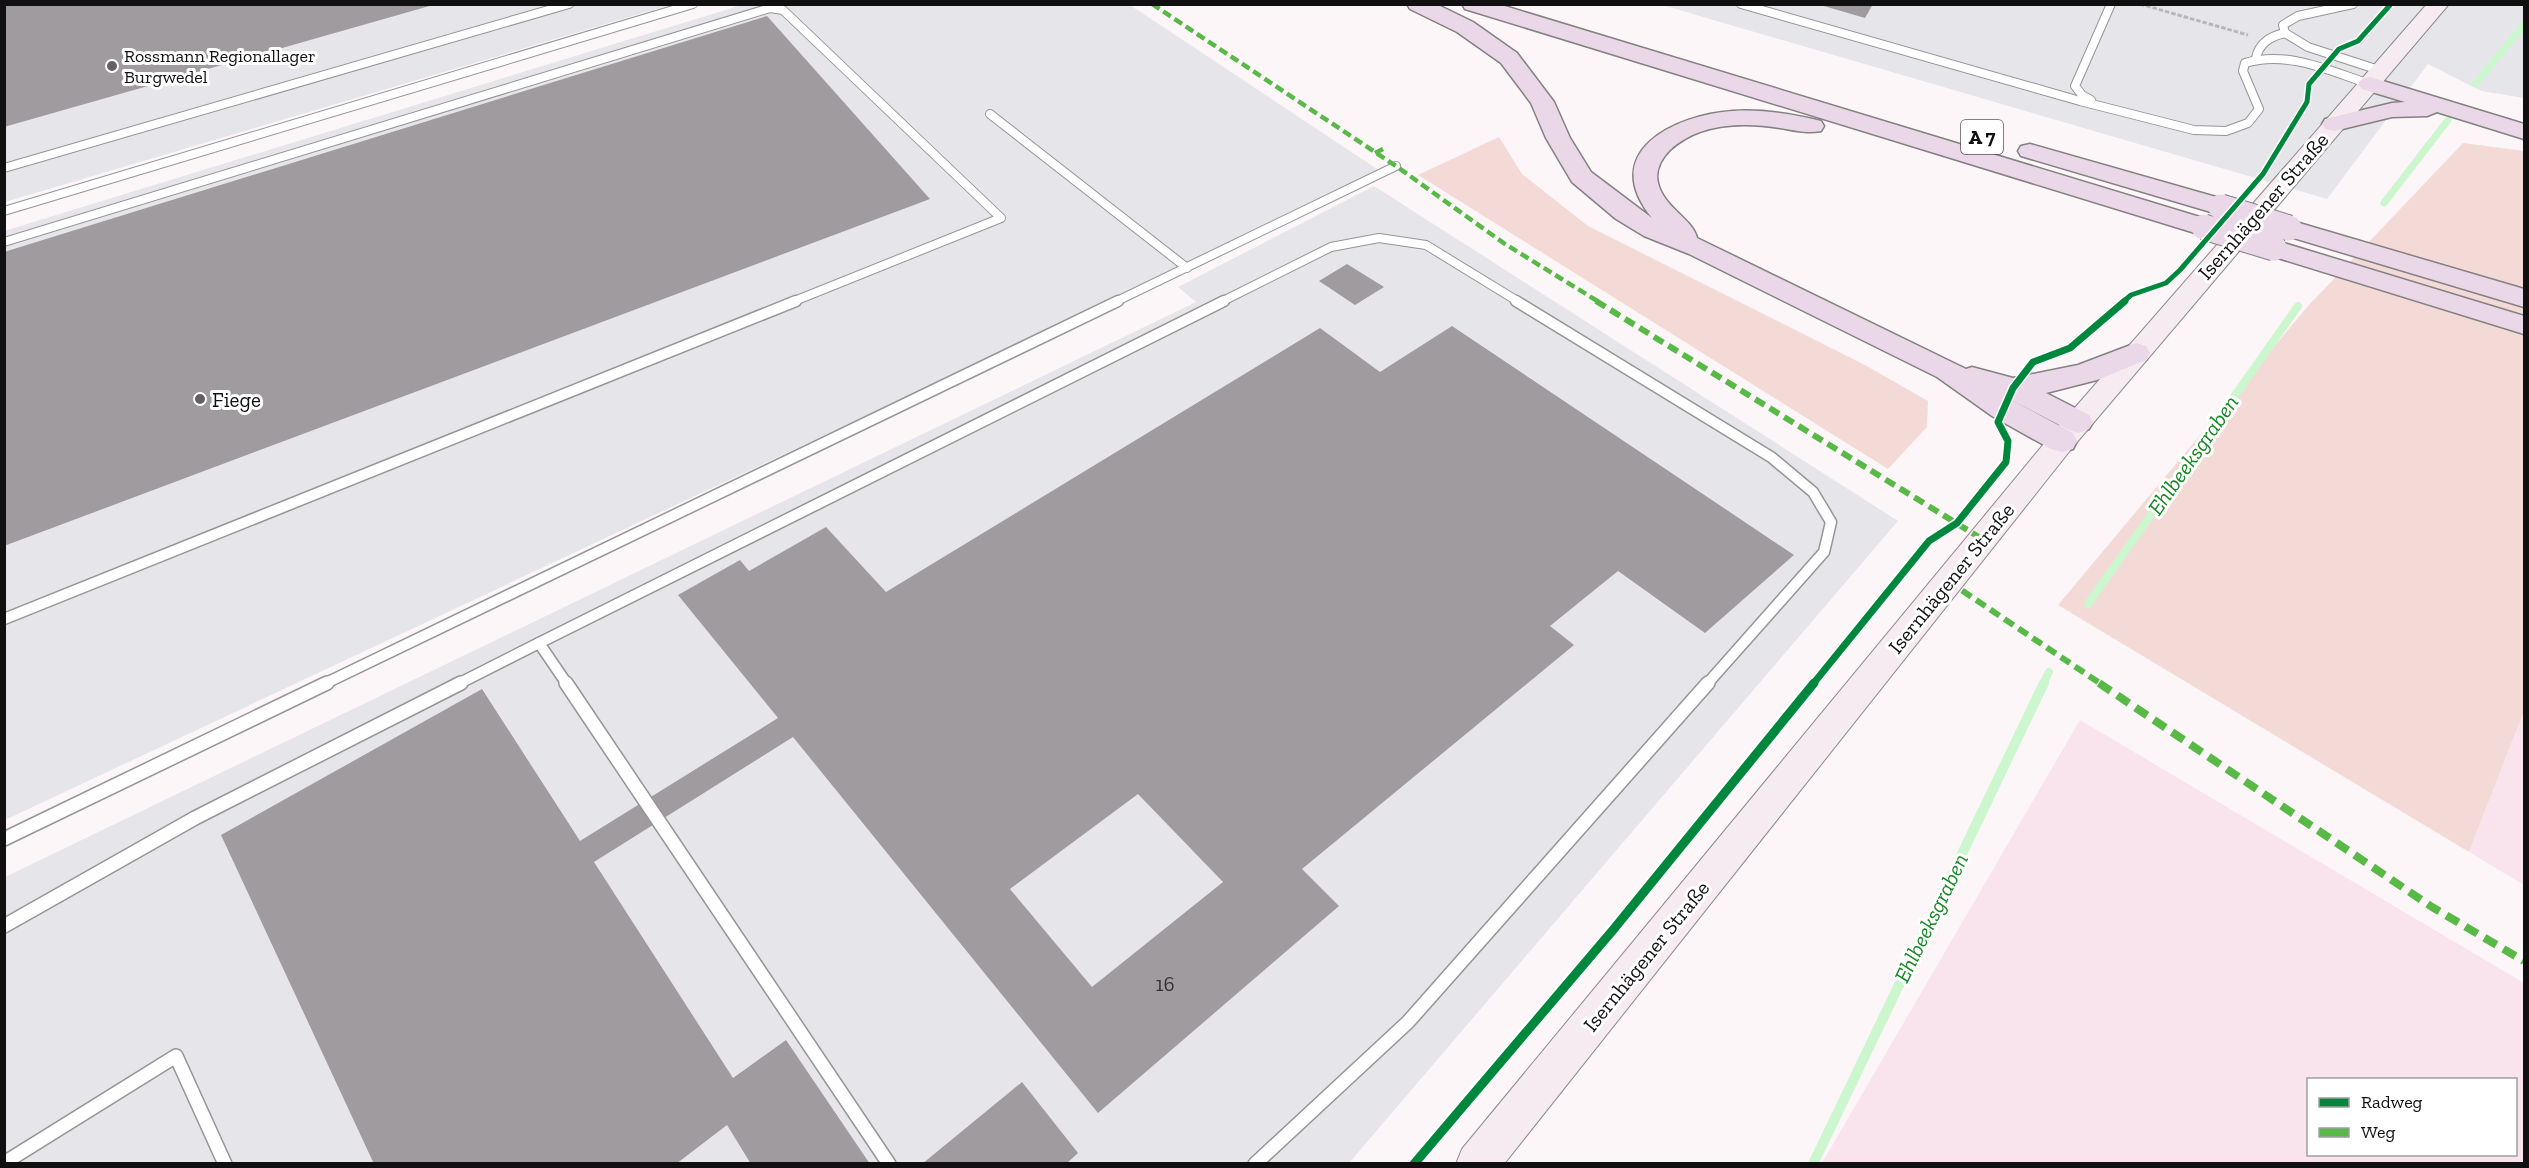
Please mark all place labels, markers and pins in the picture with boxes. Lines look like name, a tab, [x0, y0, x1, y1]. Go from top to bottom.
place label: Rossmann Regionallager Burgwedel	[124, 45, 315, 88]
marker: Rossmann Regionallager Burgwedel	[105, 59, 119, 73]
place label: Fiege	[212, 387, 261, 412]
marker: Fiege	[193, 392, 207, 406]

